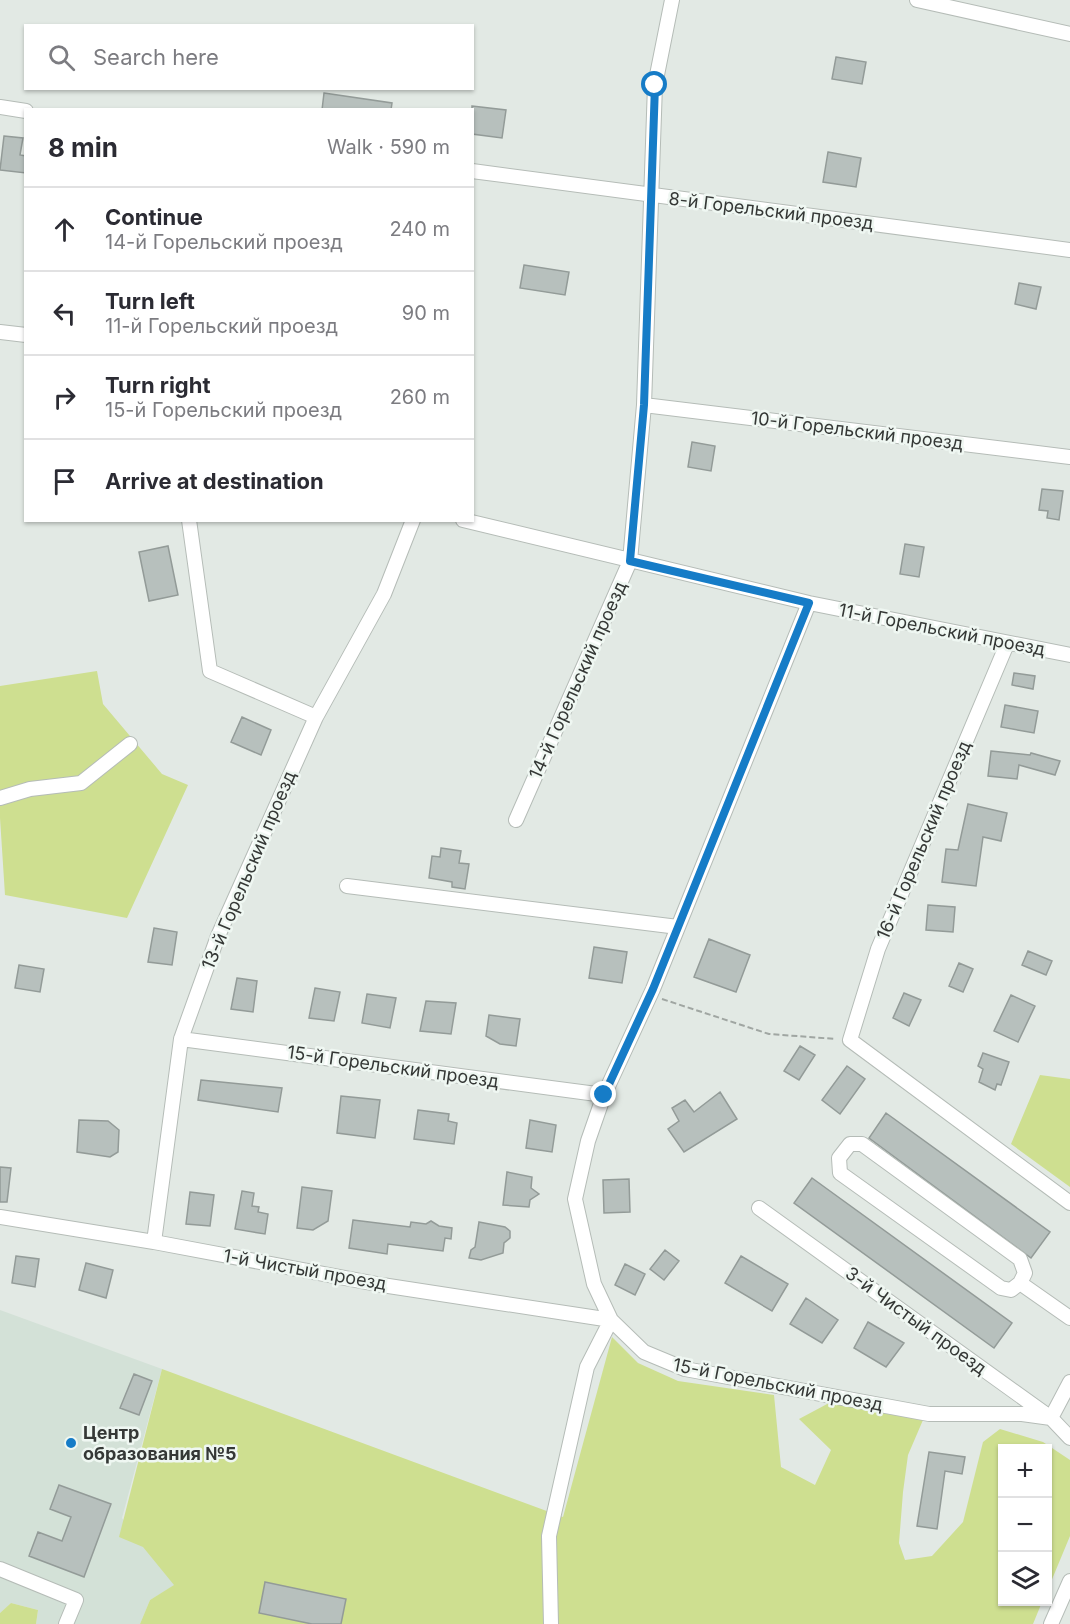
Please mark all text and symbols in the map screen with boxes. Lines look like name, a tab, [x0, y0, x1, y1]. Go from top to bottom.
search box	[24, 24, 474, 90]
icon: search	[45, 41, 78, 74]
text: Search here	[93, 44, 219, 70]
route start	[641, 71, 667, 97]
text: 8 min	[48, 132, 118, 163]
text: Walk · 590 m	[327, 135, 450, 159]
street label: 8-й Горельский проезд	[667, 188, 875, 233]
text: Continue	[105, 204, 203, 230]
icon: ahead	[48, 213, 81, 246]
text: 240 m	[389, 217, 450, 241]
text: 14-й Горельский проезд	[105, 230, 343, 254]
text: Turn left	[105, 288, 195, 314]
icon: left	[48, 297, 81, 330]
text: 90 m	[402, 301, 450, 325]
text: 11-й Горельский проезд	[105, 314, 338, 338]
text: Turn right	[105, 372, 211, 398]
icon: right	[48, 381, 81, 414]
text: 260 m	[390, 385, 450, 409]
text: 15-й Горельский проезд	[105, 398, 342, 422]
street label: 10-й Горельский проезд	[750, 407, 964, 454]
icon: arrive	[48, 465, 81, 498]
text: Arrive at destination	[105, 468, 324, 494]
street label: 14-й Горельский проезд	[524, 578, 631, 782]
street label: 11-й Горельский проезд	[837, 599, 1047, 660]
street label: 16-й Горельский проезд	[872, 737, 975, 942]
street label: 13-й Горельский проезд	[197, 767, 300, 972]
street label: 15-й Горельский проезд	[286, 1041, 500, 1092]
route end	[590, 1081, 616, 1107]
street label: 1-й Чистый проезд	[222, 1245, 388, 1294]
street label: 3-й Чистый проезд	[842, 1262, 991, 1379]
street label: 15-й Горельский проезд	[671, 1354, 885, 1415]
place label: Центр образования №5	[83, 1422, 237, 1464]
marker: Центр образования №5	[64, 1436, 78, 1450]
map controls	[998, 1444, 1052, 1606]
button: +	[998, 1444, 1052, 1498]
button: −	[998, 1498, 1052, 1552]
button: layers	[998, 1552, 1052, 1606]

